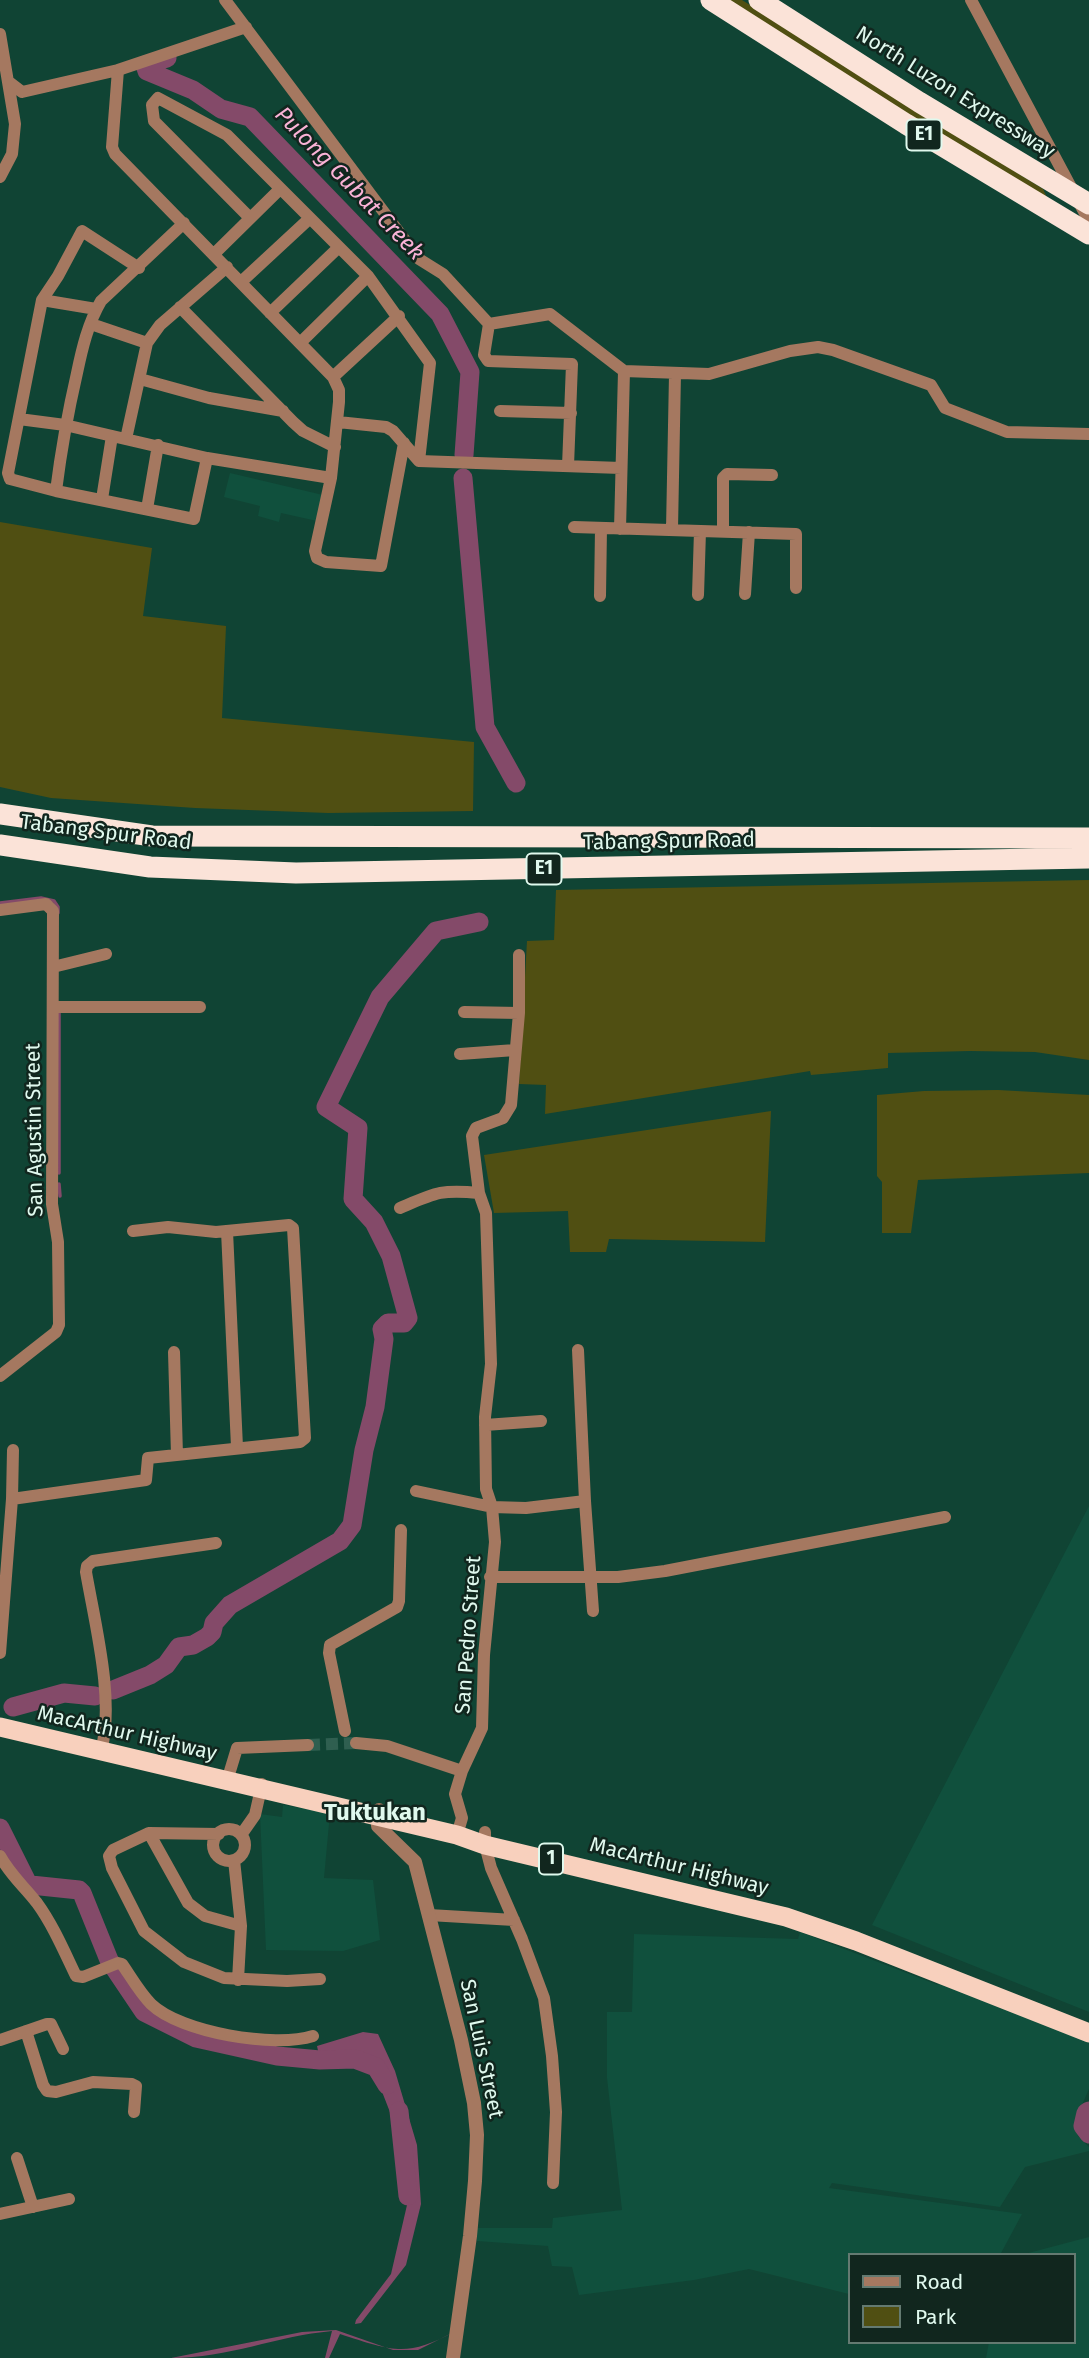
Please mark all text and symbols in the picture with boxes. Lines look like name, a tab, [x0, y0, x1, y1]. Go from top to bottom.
street label: North Luzon Expressway	[851, 21, 1059, 165]
water label: Pulong Gubat Creek	[269, 101, 429, 267]
road number: E1	[906, 119, 942, 150]
street label: Tabang Spur Road	[19, 810, 193, 856]
street label: Tabang Spur Road	[583, 828, 755, 856]
road number: E1	[526, 854, 562, 884]
street label: San Agustin Street	[21, 1043, 49, 1217]
street label: San Pedro Street	[451, 1555, 487, 1715]
street label: MacArthur Highway	[35, 1701, 219, 1767]
district label: Tuktukan	[324, 1799, 426, 1827]
street label: MacArthur Highway	[587, 1833, 771, 1901]
road number: 1	[539, 1843, 563, 1874]
street label: San Luis Street	[454, 1977, 508, 2121]
legend	[848, 2253, 1075, 2344]
text: Road	[915, 2269, 963, 2295]
text: Park	[915, 2304, 956, 2330]

